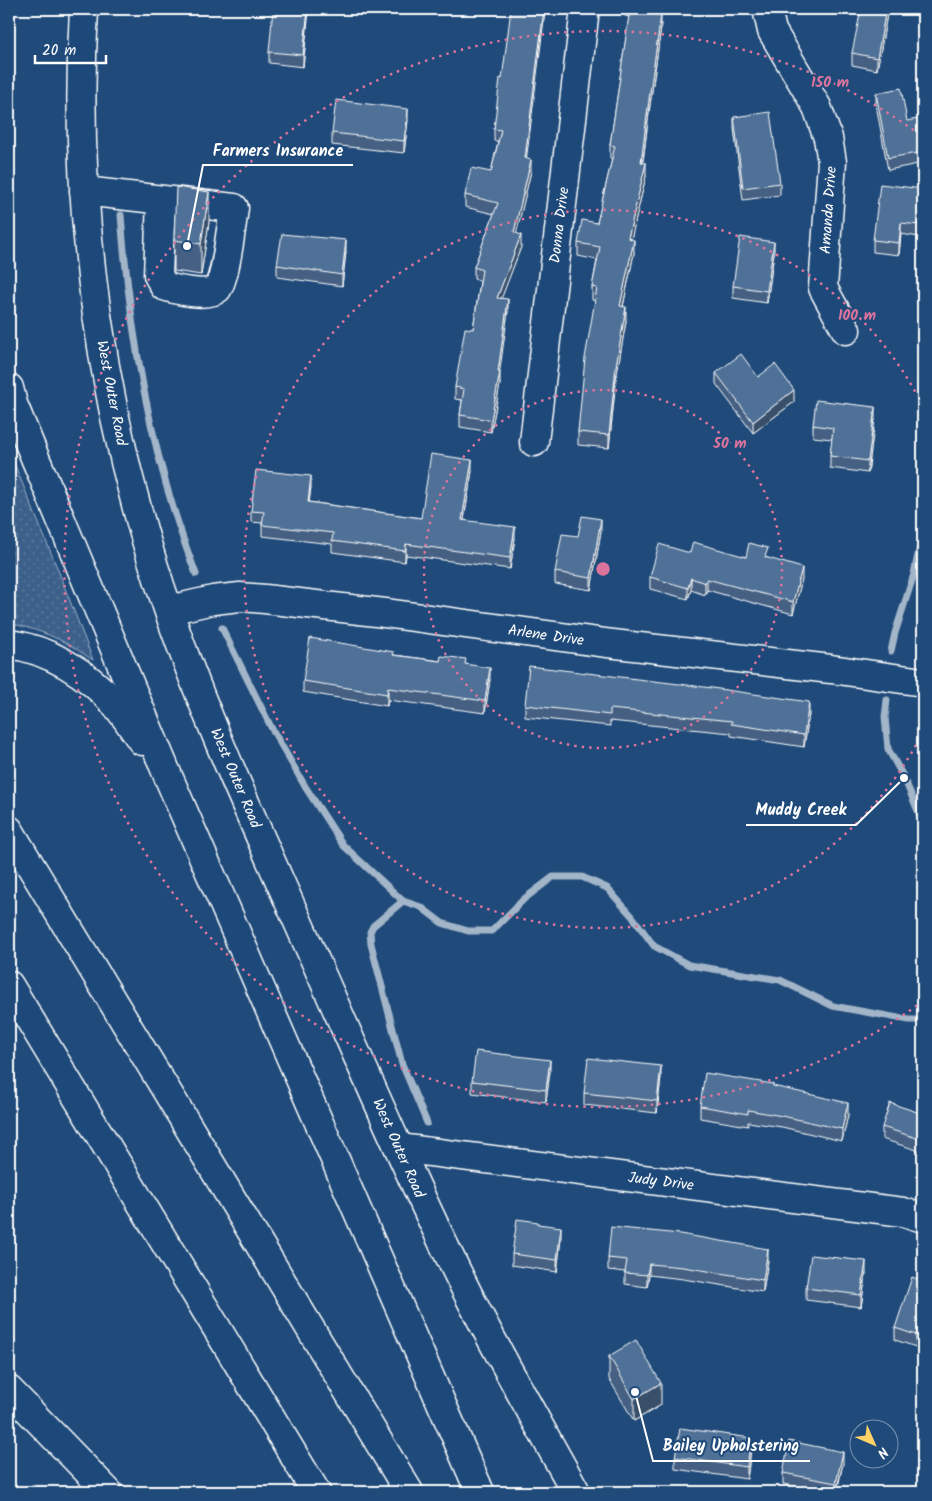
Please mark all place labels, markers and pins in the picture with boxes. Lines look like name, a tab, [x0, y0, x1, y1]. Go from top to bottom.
callout: Farmers Insurance	[203, 134, 353, 165]
centre of rings	[594, 560, 612, 578]
callout: Muddy Creek	[746, 794, 856, 825]
callout: Bailey Upholstering	[653, 1430, 810, 1461]

